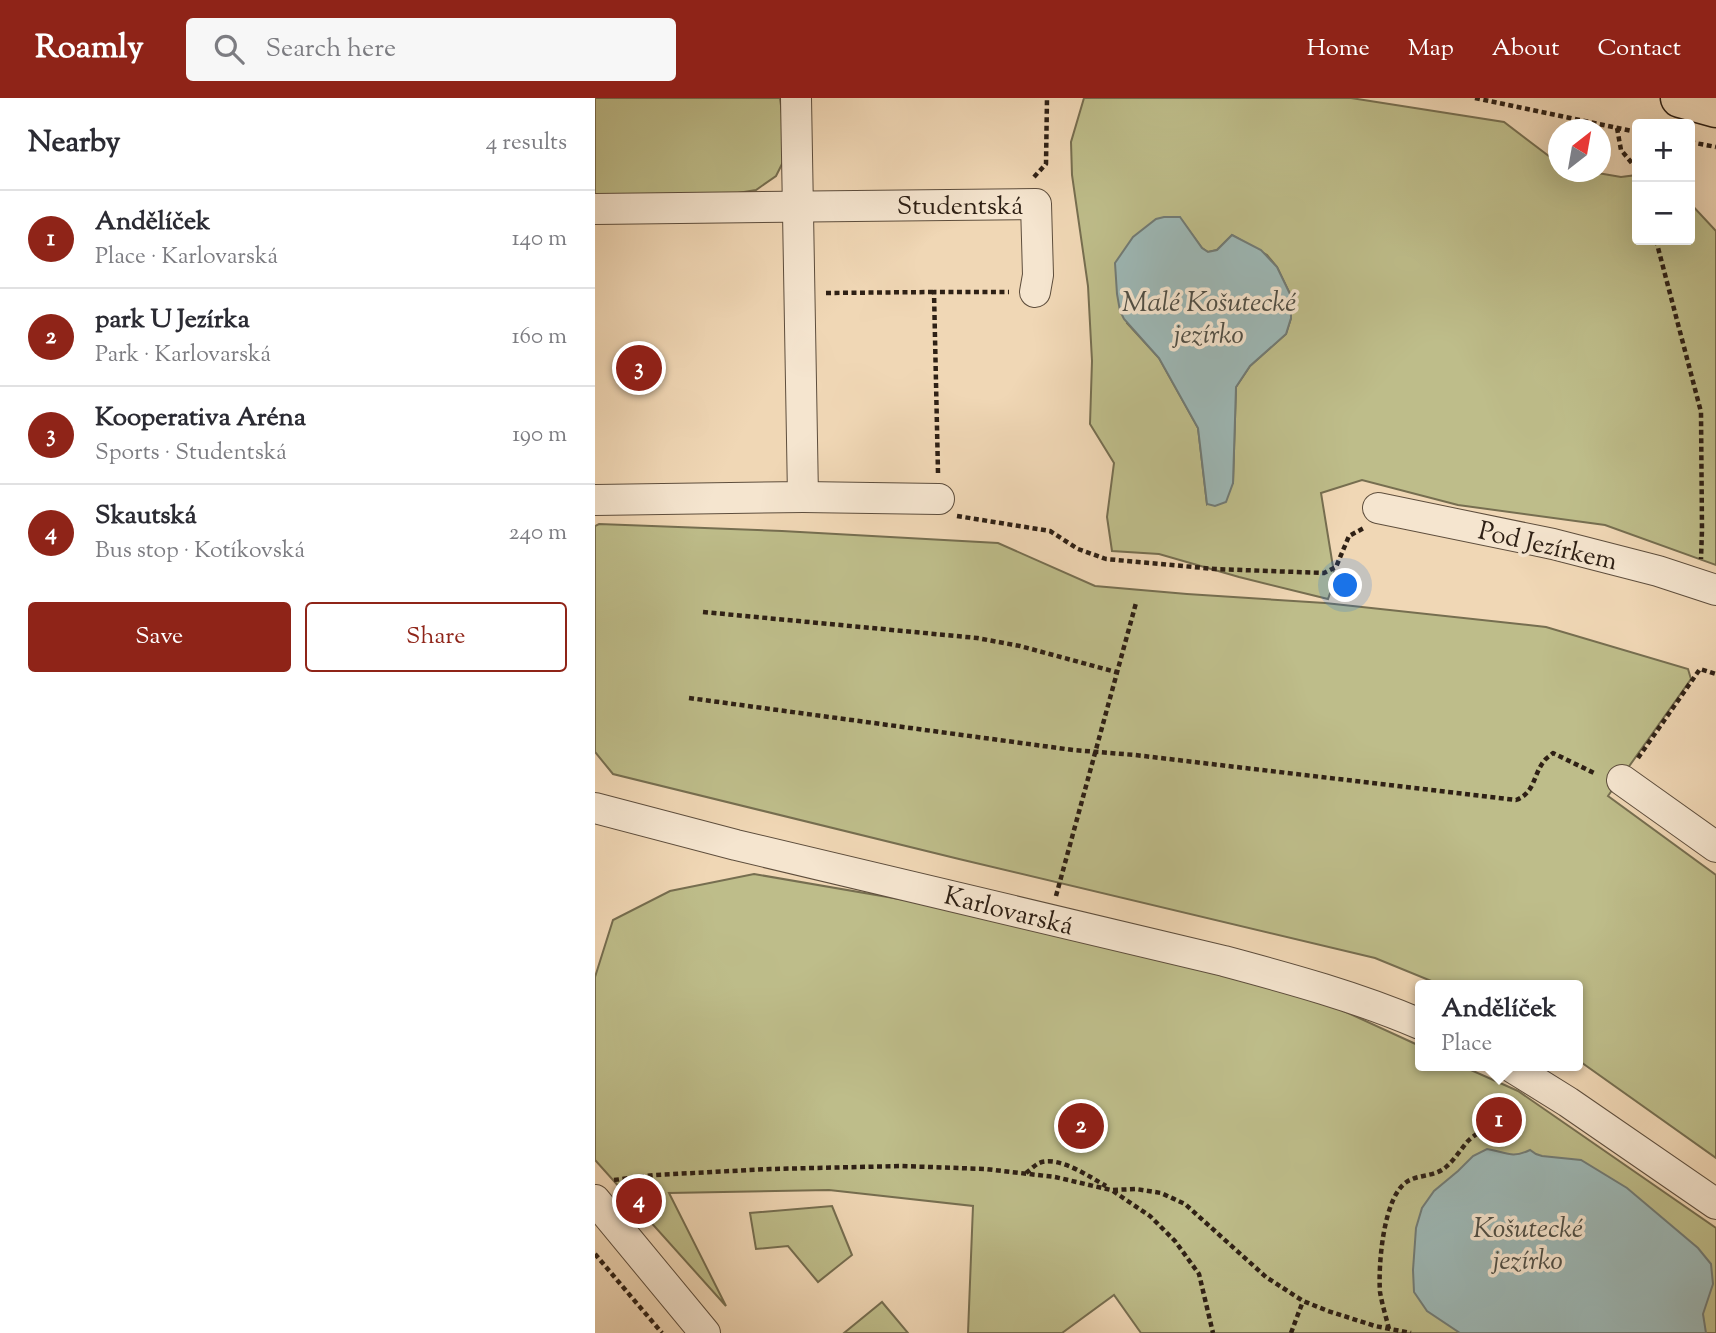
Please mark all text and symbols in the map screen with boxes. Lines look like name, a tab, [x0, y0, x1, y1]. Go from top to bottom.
search box	[186, 18, 676, 81]
text: Roamly	[35, 25, 144, 73]
icon: search	[210, 30, 248, 68]
text: Search here	[266, 31, 396, 68]
text: Home	[1307, 32, 1370, 66]
text: Map	[1408, 32, 1454, 66]
text: About	[1492, 32, 1559, 66]
text: Contact	[1597, 32, 1681, 66]
north arrow	[1548, 119, 1611, 182]
map controls	[1632, 119, 1695, 245]
button: +	[1632, 119, 1695, 182]
text: Nearby	[28, 122, 120, 165]
text: 4 results	[486, 127, 567, 160]
button: −	[1632, 182, 1695, 245]
street label: Studentská	[897, 189, 1023, 226]
text: Andělíček	[95, 204, 210, 241]
text: 1	[47, 223, 55, 256]
text: 140 m	[512, 223, 567, 256]
text: Place · Karlovarská	[95, 241, 278, 274]
water label: Malé Košutecké jezírko	[1122, 284, 1296, 356]
text: park U Jezírka	[95, 302, 250, 339]
text: 2	[46, 321, 56, 354]
text: 160 m	[512, 321, 567, 354]
text: Park · Karlovarská	[95, 339, 271, 372]
pin: 3	[616, 342, 662, 394]
text: Kooperativa Aréna	[95, 400, 306, 437]
text: 3	[46, 419, 56, 452]
text: 190 m	[512, 419, 567, 452]
text: Sports · Studentská	[95, 437, 287, 470]
text: Skautská	[95, 498, 197, 535]
street label: Pod Jezírkem	[1474, 513, 1621, 581]
text: 4	[45, 517, 57, 550]
text: 240 m	[509, 517, 567, 550]
text: Bus stop · Kotíkovská	[95, 535, 305, 568]
your location	[1328, 568, 1362, 602]
button: Save	[28, 602, 291, 672]
button: Share	[305, 602, 567, 672]
street label: Karlovarská	[940, 879, 1077, 946]
popup	[1415, 980, 1583, 1071]
text: Andělíček	[1441, 991, 1557, 1028]
text: Place	[1441, 1028, 1492, 1061]
pin: 1	[1476, 1094, 1522, 1146]
pin: 2	[1058, 1100, 1104, 1152]
pin: 4	[616, 1175, 662, 1227]
water label: Košutecké jezírko	[1473, 1210, 1583, 1282]

